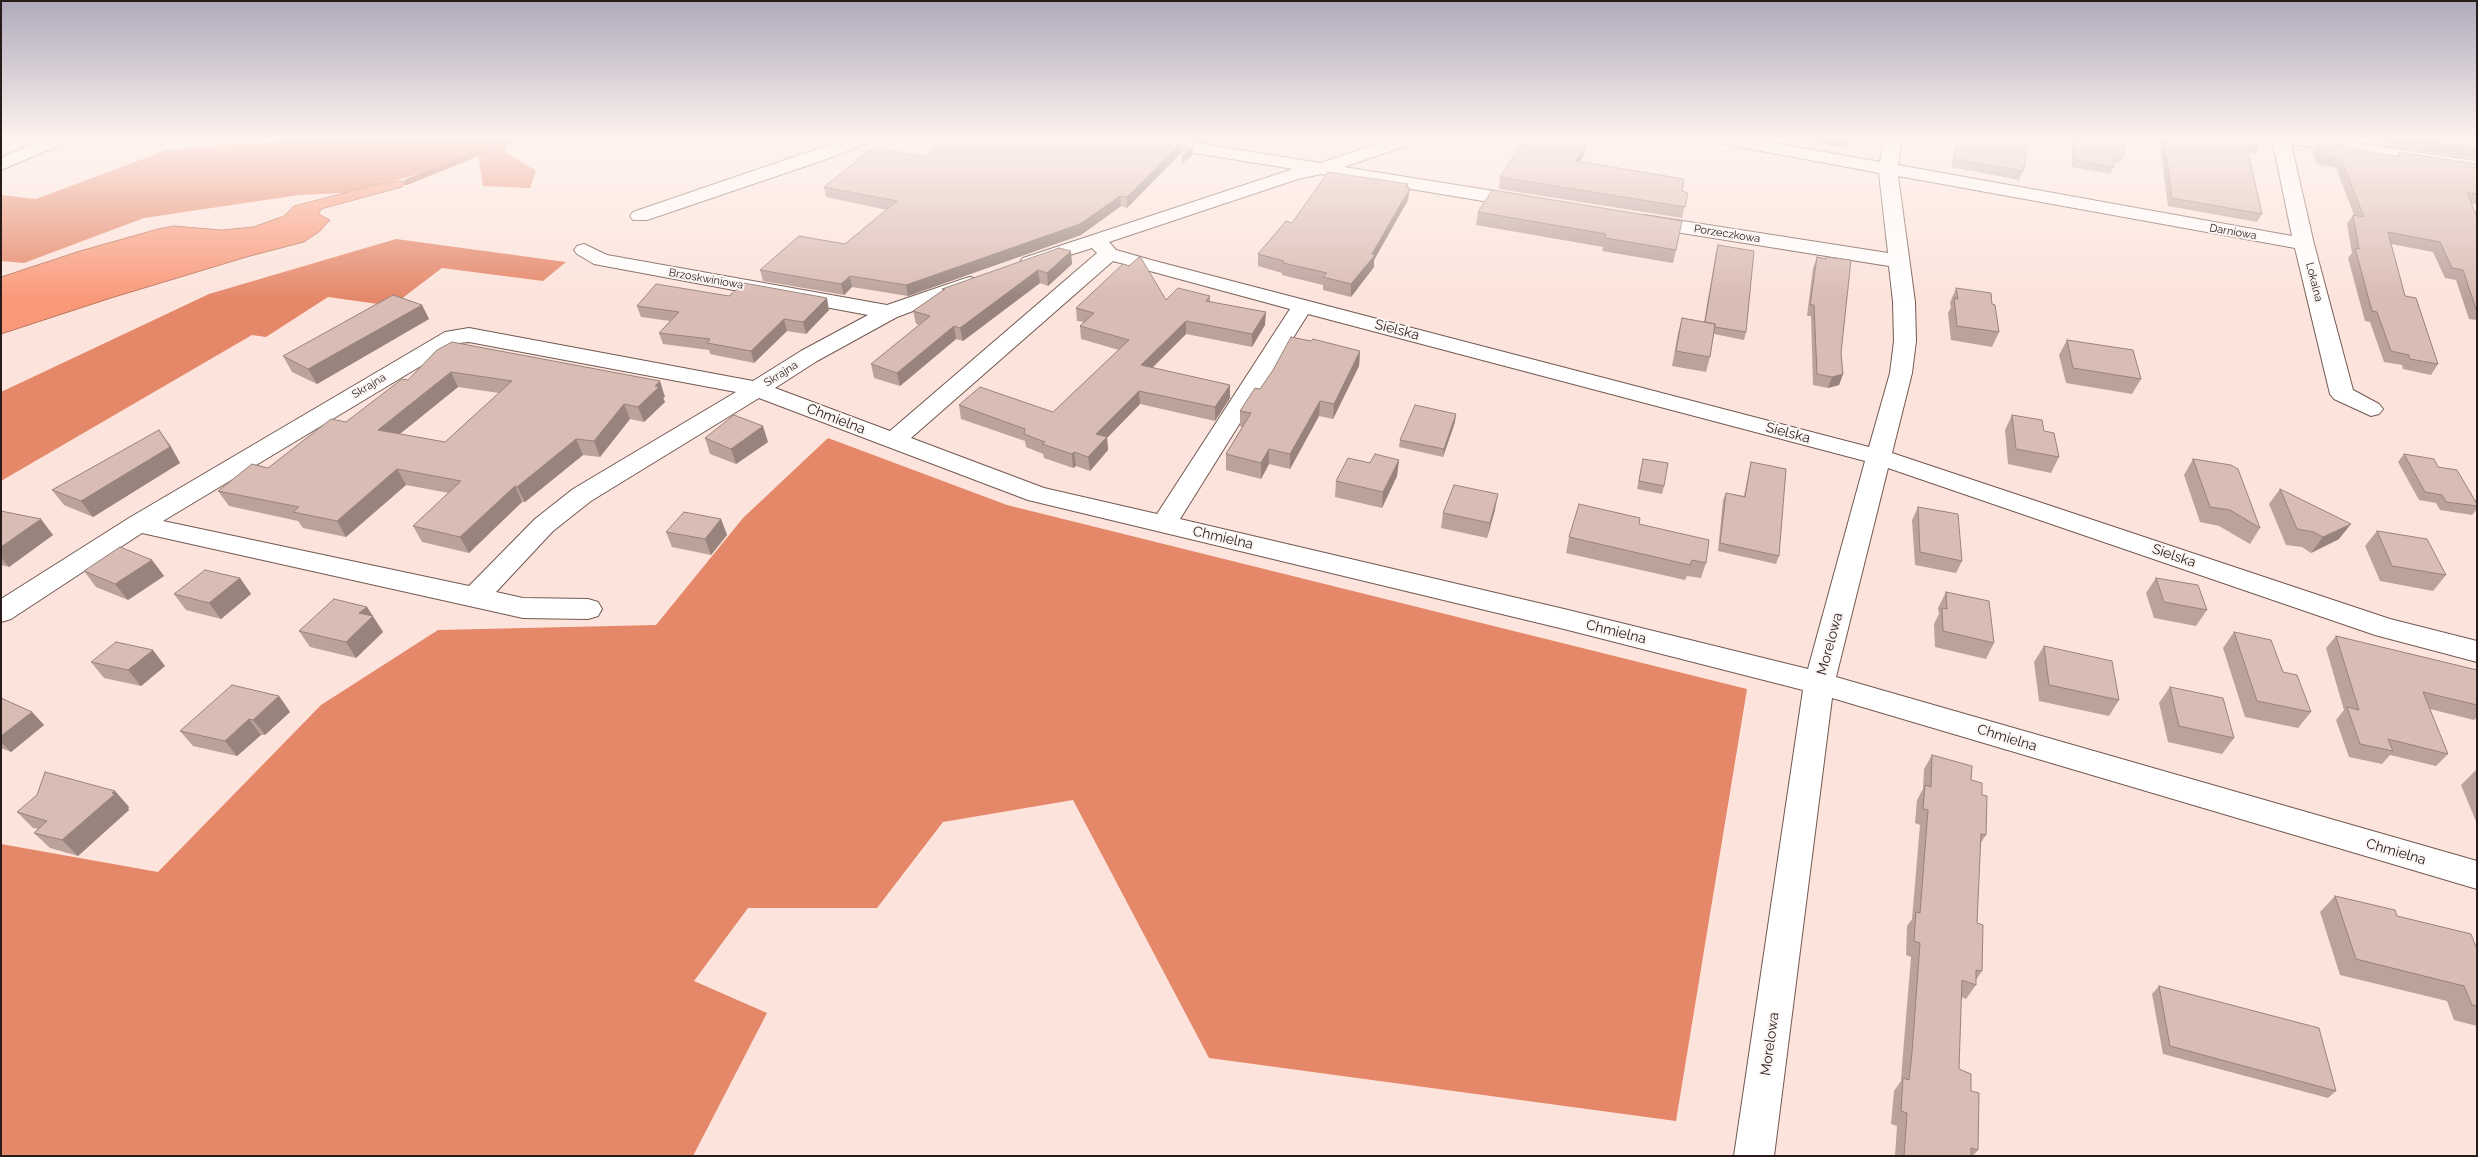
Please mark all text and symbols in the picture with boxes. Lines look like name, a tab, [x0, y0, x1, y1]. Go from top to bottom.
street label: Darniowa	[2208, 221, 2258, 243]
street label: Porzeczkowa	[1693, 222, 1761, 246]
street label: Lokalna	[2303, 261, 2325, 303]
street label: Brzoskwiniowa	[668, 266, 744, 292]
street label: Sielska	[1373, 316, 1421, 344]
street label: Skrajna	[762, 359, 800, 389]
street label: Skrajna	[350, 371, 388, 401]
street label: Chmielna	[804, 400, 868, 438]
street label: Sielska	[1764, 419, 1812, 447]
street label: Chmielna	[1191, 523, 1255, 553]
street label: Sielska	[2150, 541, 2198, 571]
street label: Morelowa	[1814, 611, 1846, 677]
street label: Chmielna	[1584, 616, 1648, 648]
street label: Chmielna	[1975, 721, 2039, 755]
street label: Chmielna	[2364, 835, 2428, 869]
street label: Morelowa	[1757, 1011, 1783, 1077]

